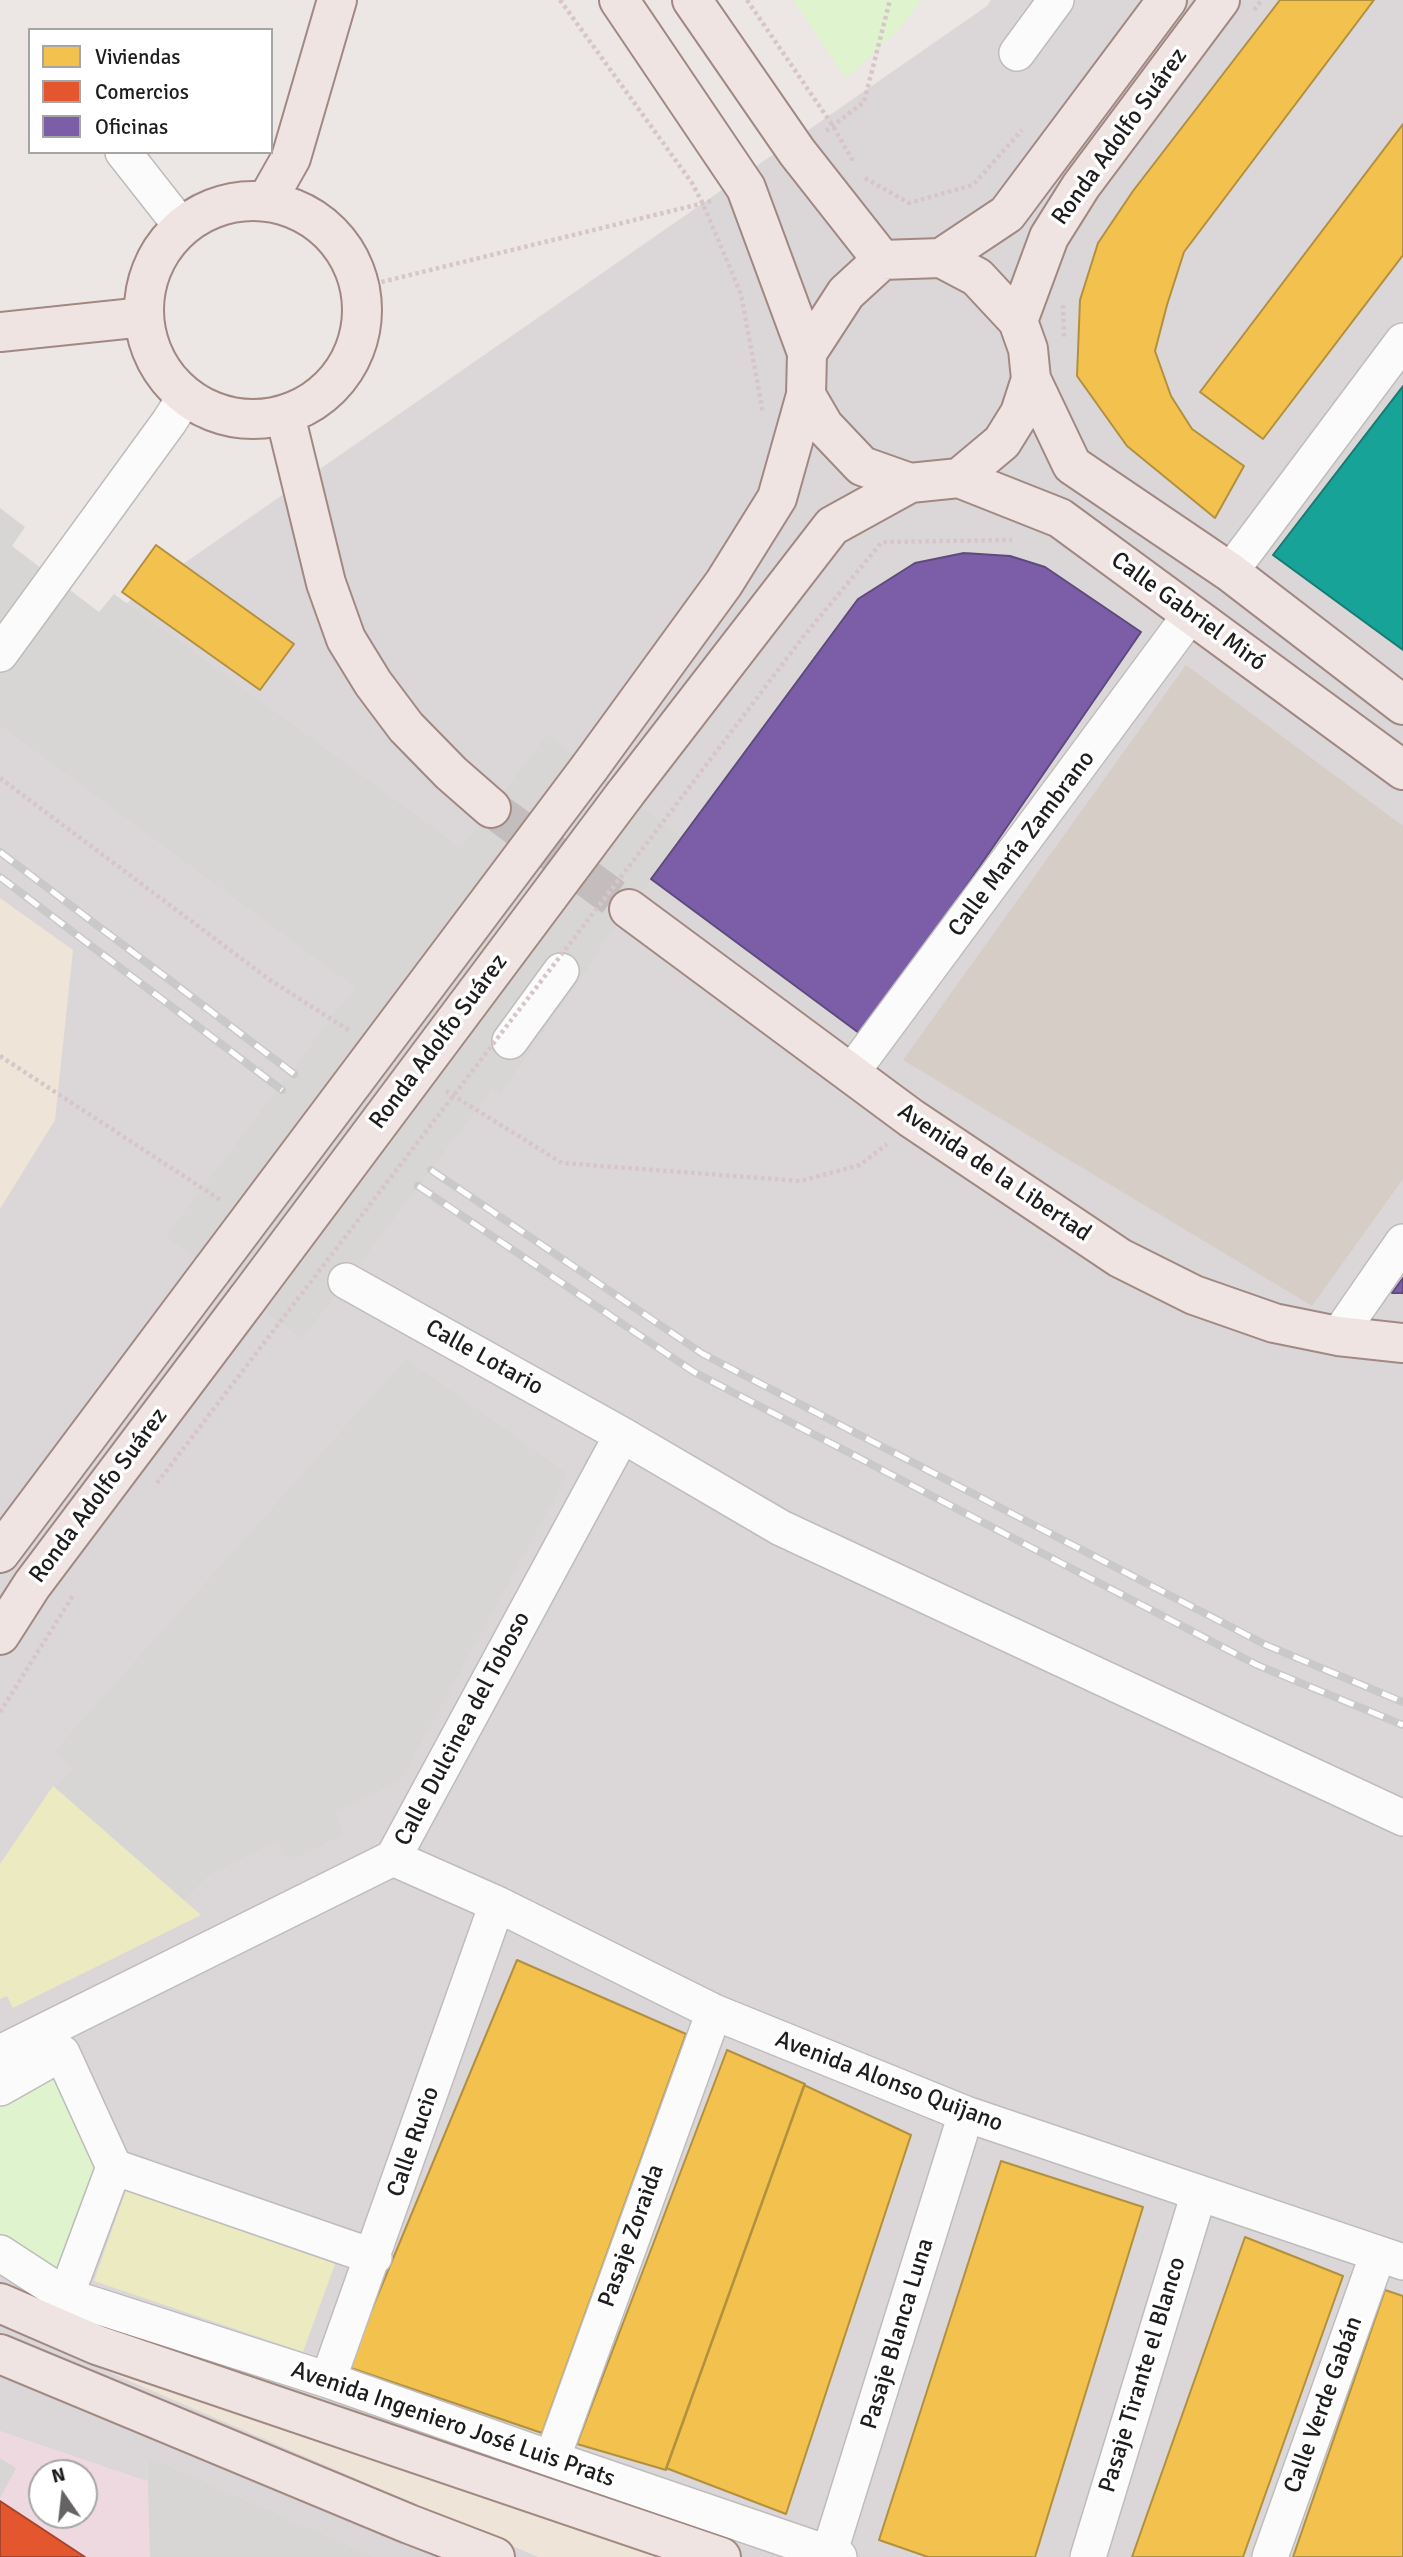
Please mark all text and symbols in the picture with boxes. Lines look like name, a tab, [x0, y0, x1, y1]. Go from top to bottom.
legend	[28, 28, 273, 154]
street label: Ronda Adolfo Suárez	[1046, 43, 1194, 231]
text: Viviendas	[95, 44, 180, 70]
text: Comercios	[95, 79, 189, 105]
text: Oficinas	[95, 114, 168, 140]
street label: Calle Gabriel Miró	[1105, 546, 1271, 678]
street label: Calle María Zambrano	[943, 745, 1101, 943]
street label: Ronda Adolfo Suárez	[364, 949, 514, 1135]
street label: Avenida de la Libertad	[892, 1098, 1096, 1248]
street label: Calle Lotario	[420, 1314, 548, 1402]
street label: Ronda Adolfo Suárez	[24, 1403, 174, 1589]
street label: Calle Dulcinea del Toboso	[389, 1607, 537, 1851]
street label: Avenida Alonso Quijano	[771, 2025, 1007, 2139]
street label: Calle Rucio	[382, 2083, 446, 2201]
street label: Pasaje Zoraida	[593, 2161, 671, 2311]
street label: Pasaje Blanca Luna	[855, 2235, 941, 2433]
street label: Pasaje Tirante el Blanco	[1093, 2254, 1193, 2496]
street label: Calle Verde Gabán	[1279, 2313, 1369, 2497]
street label: Avenida Ingeniero José Luis Prats	[287, 2356, 619, 2494]
north arrow	[28, 2459, 98, 2529]
text: N	[49, 2462, 68, 2489]

